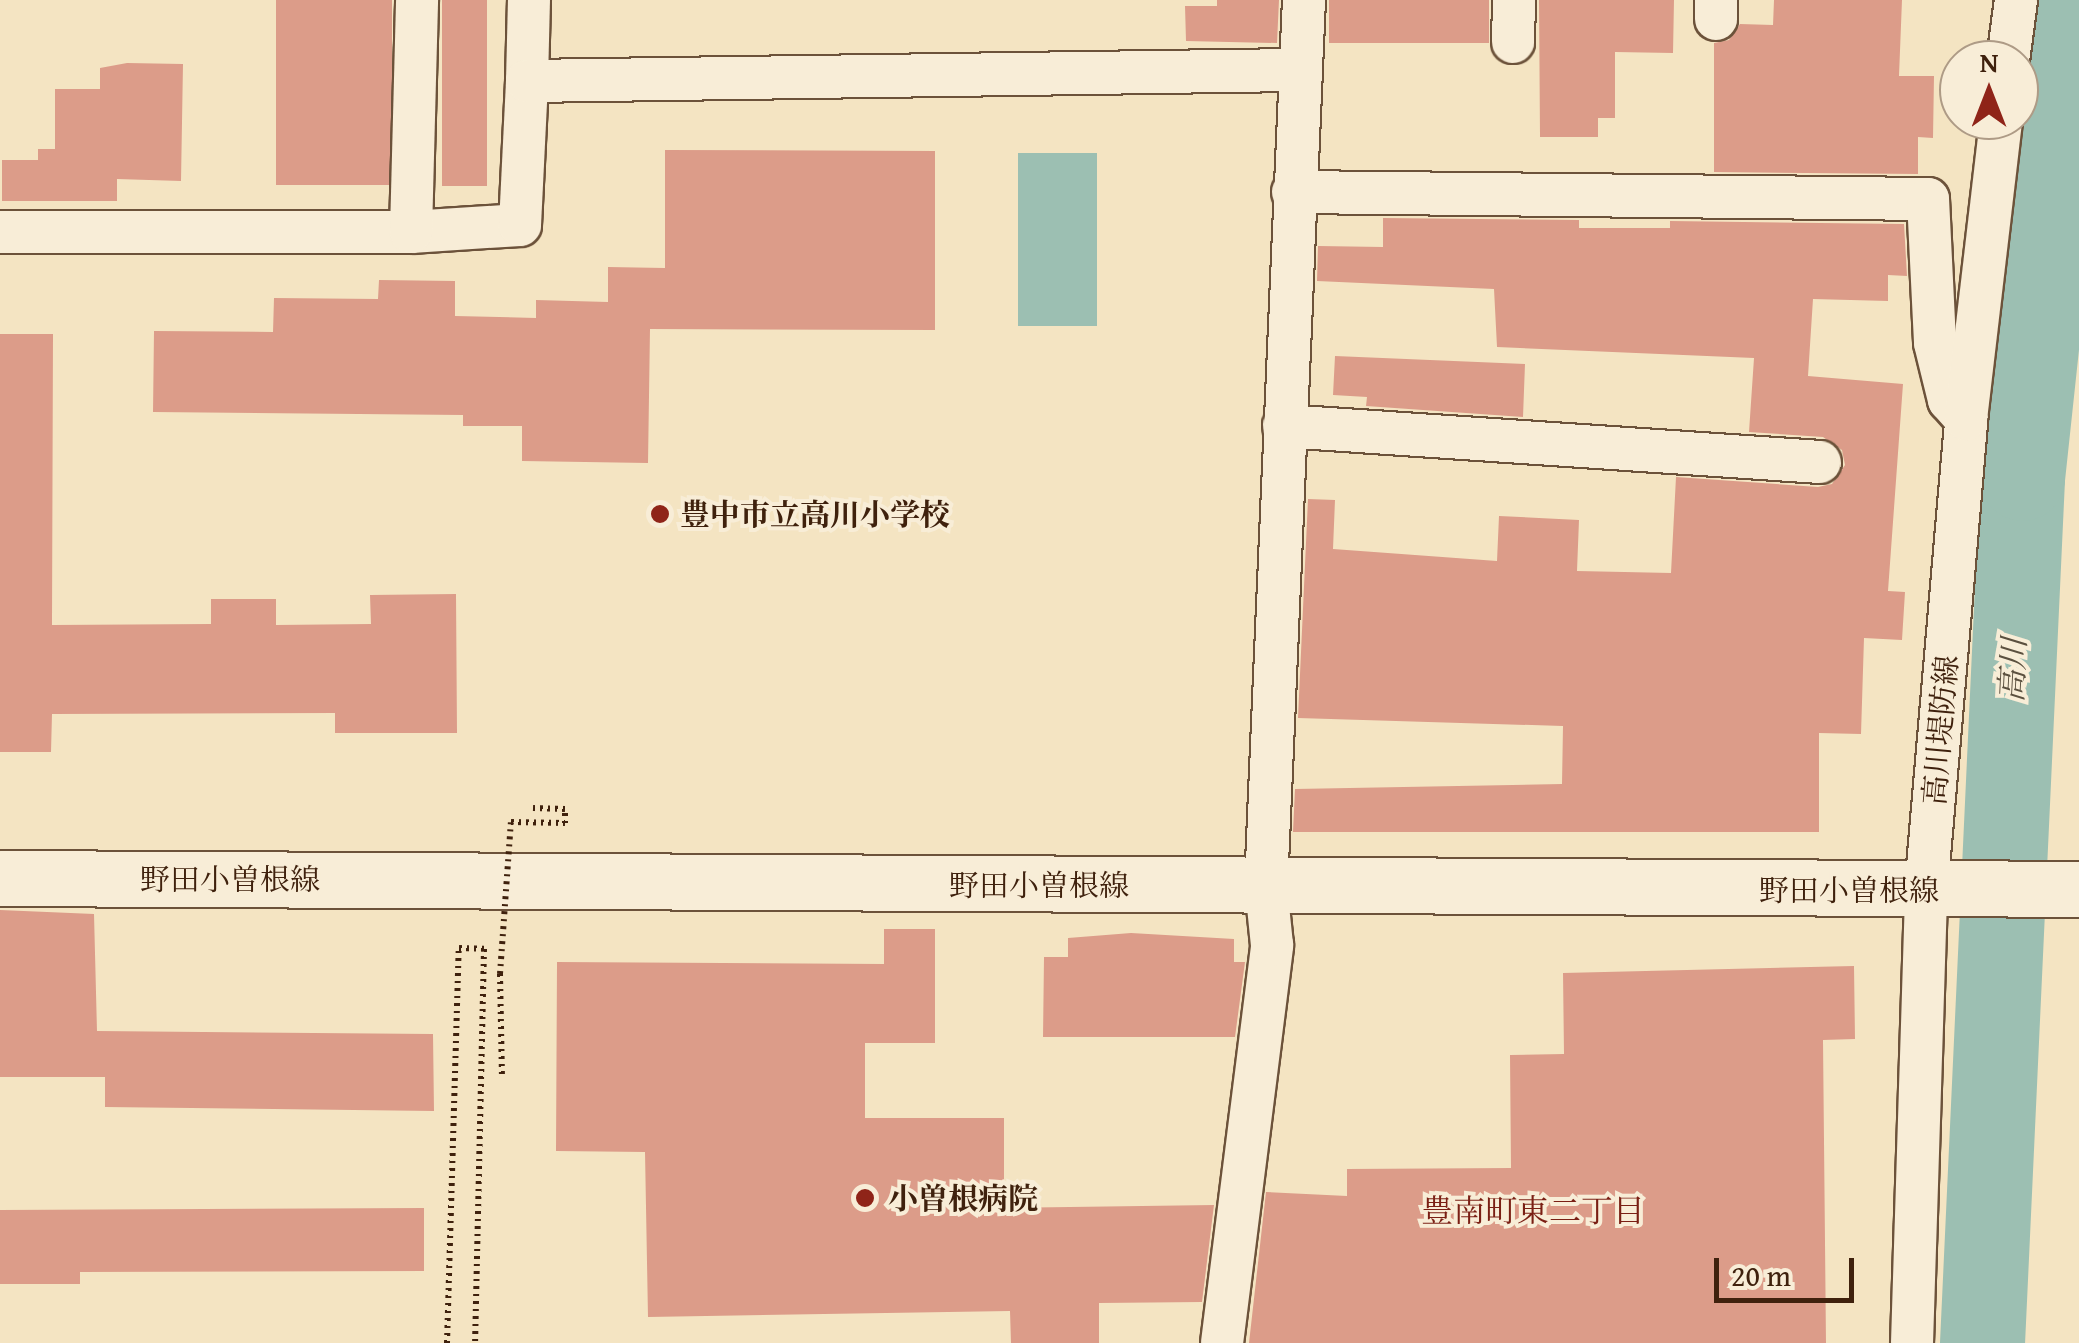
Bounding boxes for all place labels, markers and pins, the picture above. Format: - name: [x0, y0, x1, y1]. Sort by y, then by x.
- place label: 豊中市立高川小学校: [680, 496, 950, 532]
- marker: 豊中市立高川小学校: [649, 503, 671, 525]
- place label: 小曽根病院: [888, 1180, 1038, 1216]
- marker: 小曽根病院: [852, 1185, 878, 1211]

